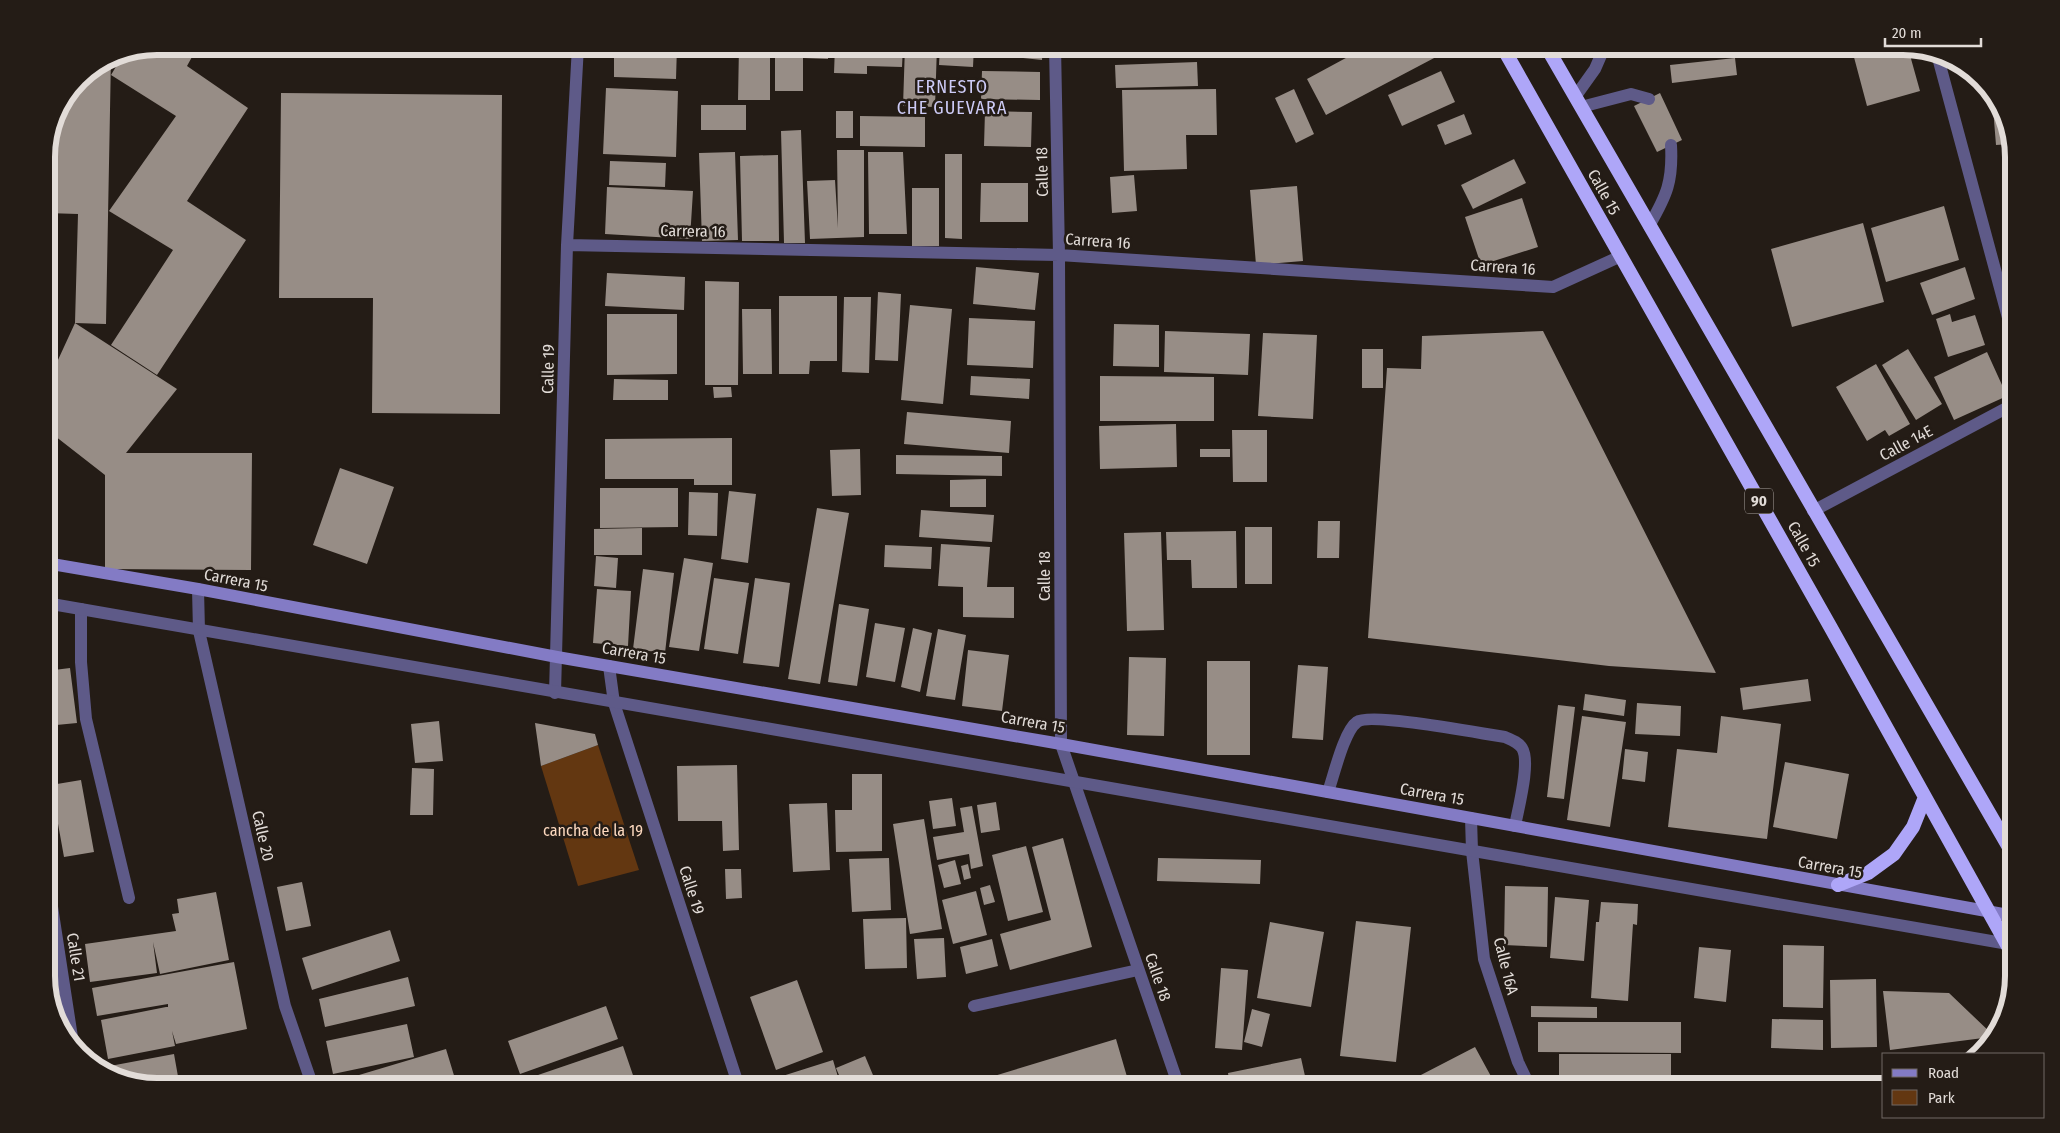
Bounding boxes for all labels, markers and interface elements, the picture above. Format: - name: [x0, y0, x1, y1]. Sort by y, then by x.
- scale bar: [1885, 15, 1981, 47]
- text: 20 m: [1892, 24, 1922, 42]
- district label: ERNESTO CHE GUEVARA: [897, 76, 1007, 119]
- street label: Calle 18: [1032, 147, 1052, 197]
- street label: Calle 15: [1584, 166, 1624, 218]
- street label: Carrera 16: [660, 221, 726, 241]
- street label: Carrera 16: [1065, 229, 1131, 253]
- street label: Carrera 16: [1470, 255, 1536, 279]
- street label: Calle 19: [538, 344, 558, 394]
- street label: Calle 14E: [1876, 421, 1936, 465]
- road number: 90: [1745, 488, 1773, 514]
- street label: Calle 15: [1784, 518, 1824, 570]
- street label: Calle 18: [1035, 551, 1054, 601]
- street label: Carrera 15: [202, 565, 270, 595]
- street label: Carrera 15: [600, 638, 668, 668]
- street label: Carrera 15: [999, 707, 1067, 737]
- street label: Carrera 15: [1398, 779, 1466, 809]
- street label: Calle 20: [248, 809, 278, 863]
- park label: cancha de la 19: [543, 821, 643, 840]
- street label: Carrera 15: [1796, 852, 1864, 882]
- street label: Calle 19: [675, 863, 709, 917]
- street label: Calle 21: [63, 932, 89, 982]
- street label: Calle 16A: [1490, 935, 1522, 997]
- street label: Calle 18: [1141, 950, 1175, 1004]
- legend: [1882, 1053, 2045, 1118]
- text: Road: [1928, 1064, 1959, 1082]
- text: Park: [1928, 1089, 1955, 1107]

